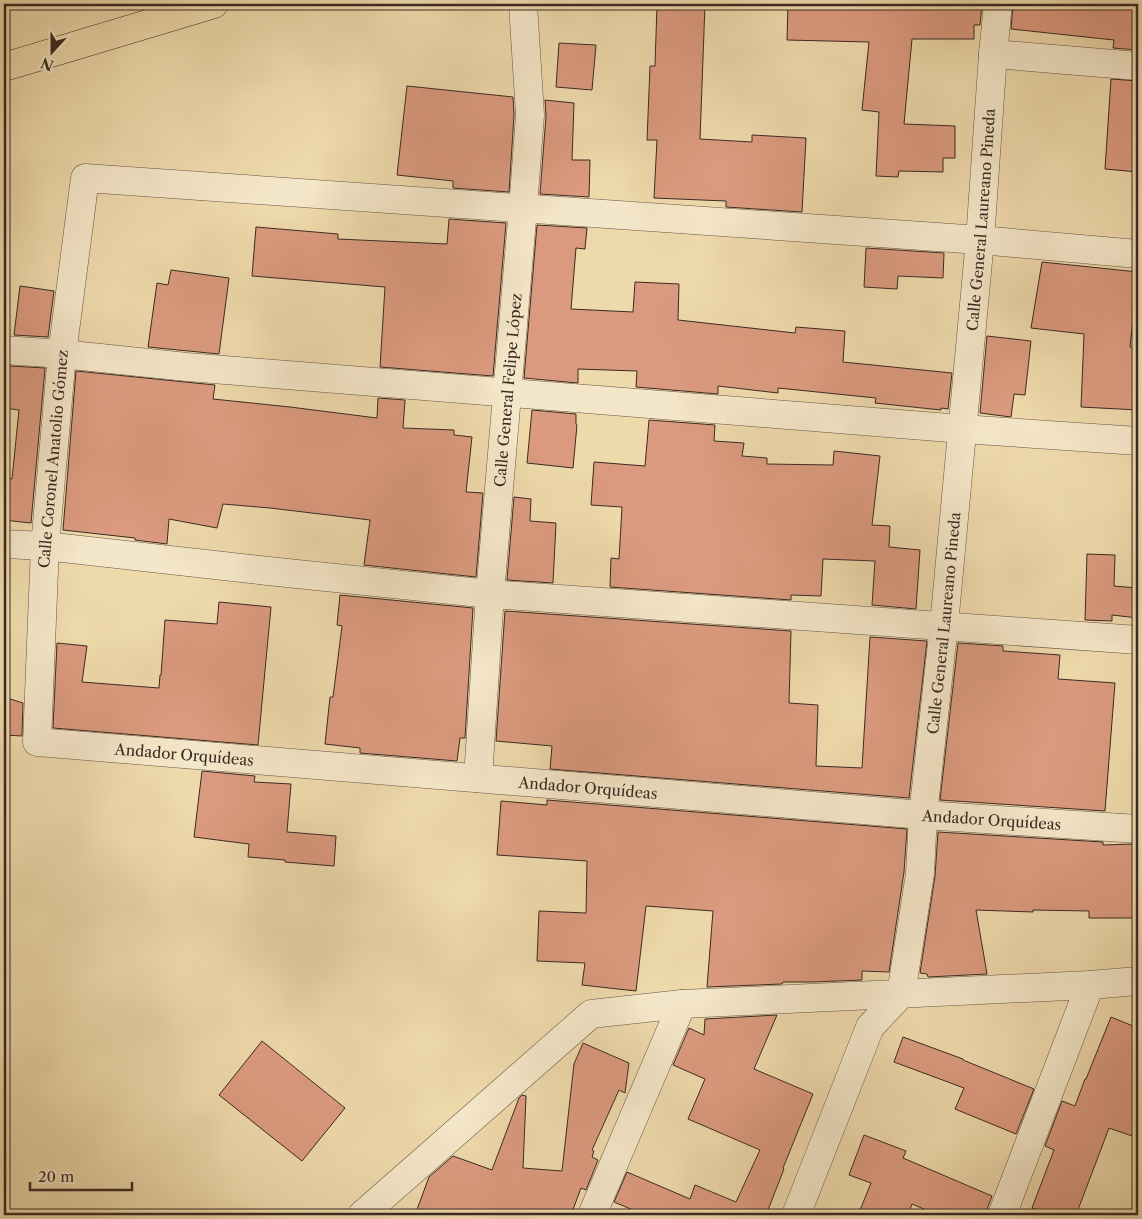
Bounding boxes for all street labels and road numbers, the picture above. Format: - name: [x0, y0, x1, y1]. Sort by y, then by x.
- street label: Calle General Laureano Pineda: [962, 108, 999, 332]
- street label: Calle General Felipe López: [490, 292, 525, 488]
- street label: Calle Coronel Anatolio Gómez: [34, 349, 72, 569]
- street label: Calle General Laureano Pineda: [923, 511, 964, 735]
- street label: Andador Orquídeas: [113, 739, 255, 769]
- street label: Andador Orquídeas: [517, 772, 658, 803]
- street label: Andador Orquídeas: [920, 805, 1062, 833]

